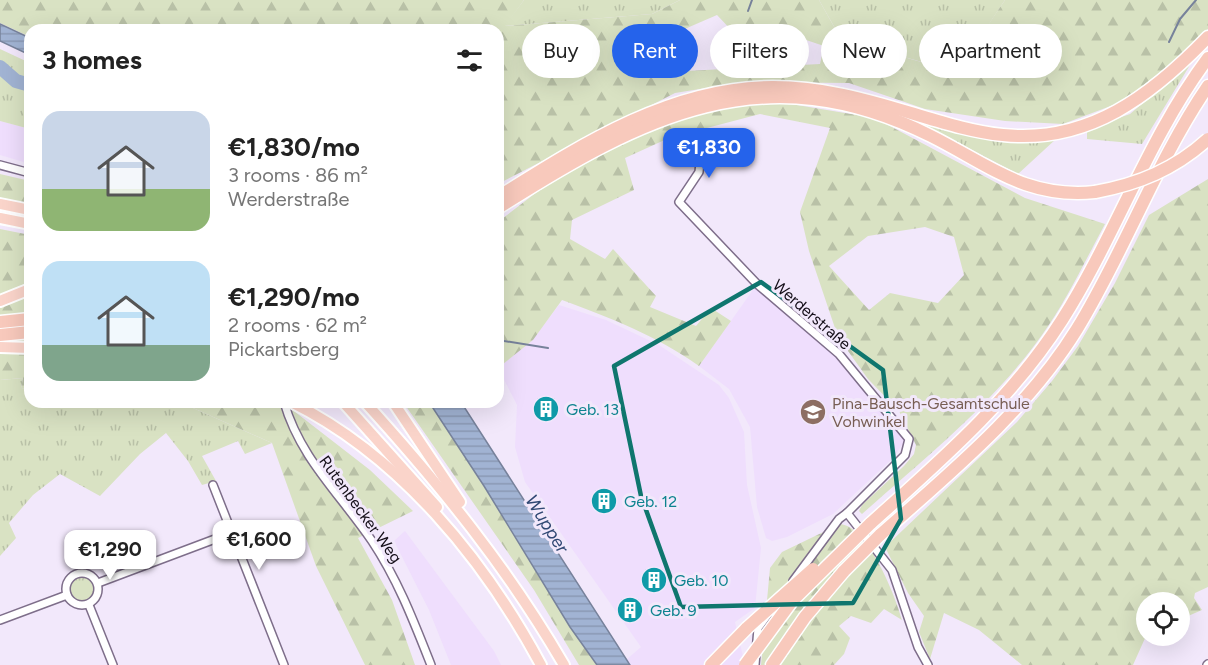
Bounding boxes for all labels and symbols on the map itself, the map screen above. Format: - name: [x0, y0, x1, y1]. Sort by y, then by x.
- pin: €1,830: [660, 128, 758, 179]
- street label: Werderstraße: [769, 275, 855, 354]
- building icon: Geb. 13: [531, 394, 561, 424]
- place label: Pina-Bausch-Gesamtschule Vohwinkel: [832, 394, 1030, 431]
- school or university icon: Pina-Bausch-Gesamtschule Vohwinkel: [798, 397, 828, 427]
- place label: Geb. 13: [566, 400, 619, 419]
- street label: Rutenbecker Weg: [315, 452, 406, 567]
- building icon: Geb. 12: [589, 486, 619, 516]
- water label: Wupper: [521, 491, 574, 558]
- place label: Geb. 12: [624, 492, 677, 511]
- pin: €1,600: [210, 520, 308, 571]
- pin: €1,290: [61, 530, 159, 581]
- building icon: Geb. 10: [639, 565, 669, 595]
- place label: Geb. 10: [674, 571, 728, 590]
- building icon: Geb. 9: [615, 595, 645, 625]
- place label: Geb. 9: [650, 601, 697, 620]

